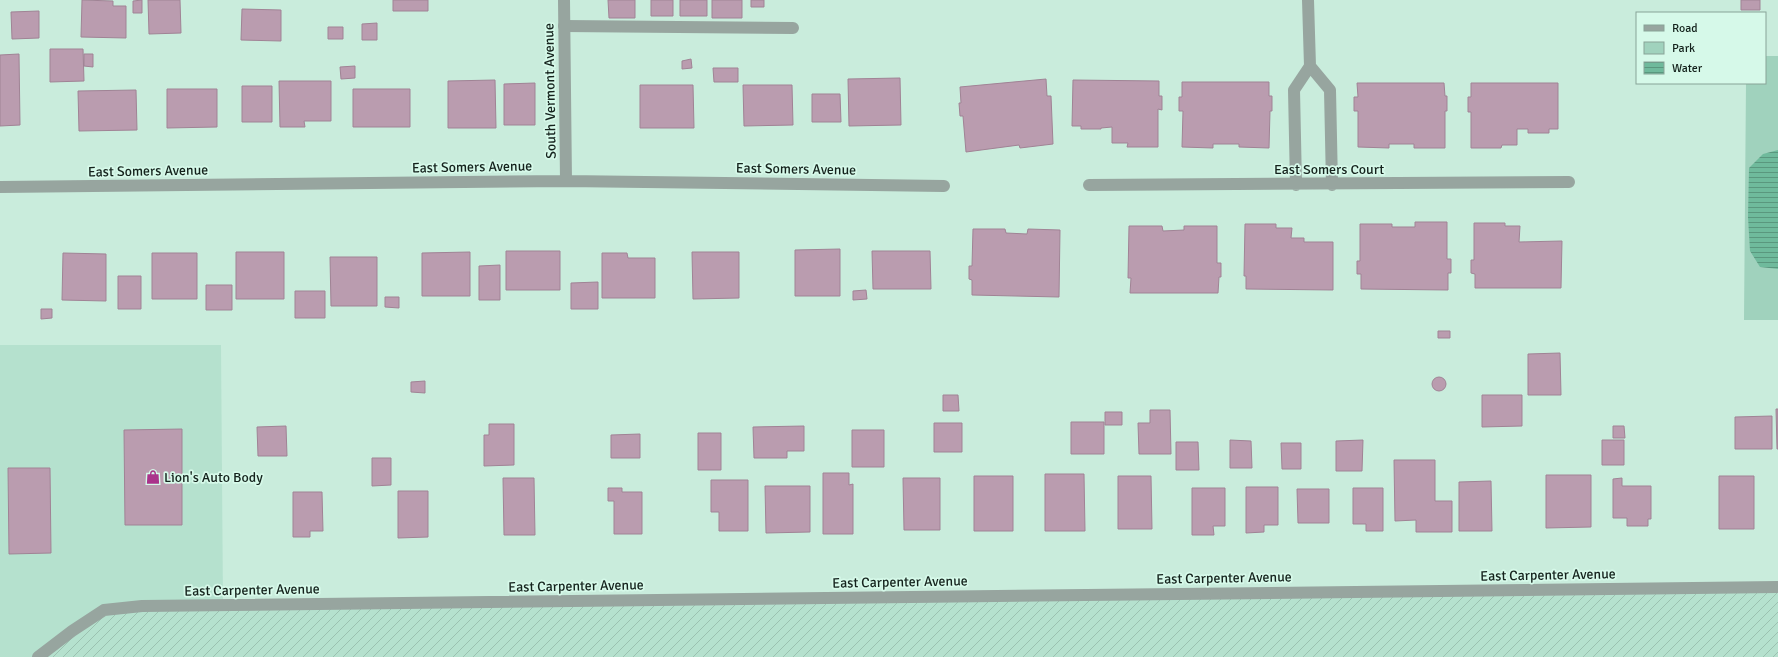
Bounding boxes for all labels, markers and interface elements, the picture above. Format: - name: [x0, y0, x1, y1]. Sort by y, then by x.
- legend: [1636, 12, 1766, 84]
- text: Road: [1672, 21, 1698, 36]
- street label: South Vermont Avenue: [540, 23, 560, 159]
- text: Park: [1672, 41, 1695, 56]
- text: Water: [1672, 61, 1703, 76]
- street label: East Somers Avenue: [412, 157, 532, 177]
- street label: East Somers Avenue: [736, 159, 856, 179]
- street label: East Somers Avenue: [88, 161, 208, 181]
- street label: East Somers Court: [1274, 161, 1384, 178]
- shop icon: Lion's Auto Body: [145, 469, 161, 485]
- place label: Lion's Auto Body: [164, 469, 263, 486]
- street label: East Carpenter Avenue: [1480, 565, 1616, 585]
- street label: East Carpenter Avenue: [1156, 568, 1292, 588]
- street label: East Carpenter Avenue: [832, 572, 968, 592]
- street label: East Carpenter Avenue: [508, 576, 644, 596]
- street label: East Carpenter Avenue: [184, 580, 320, 600]

